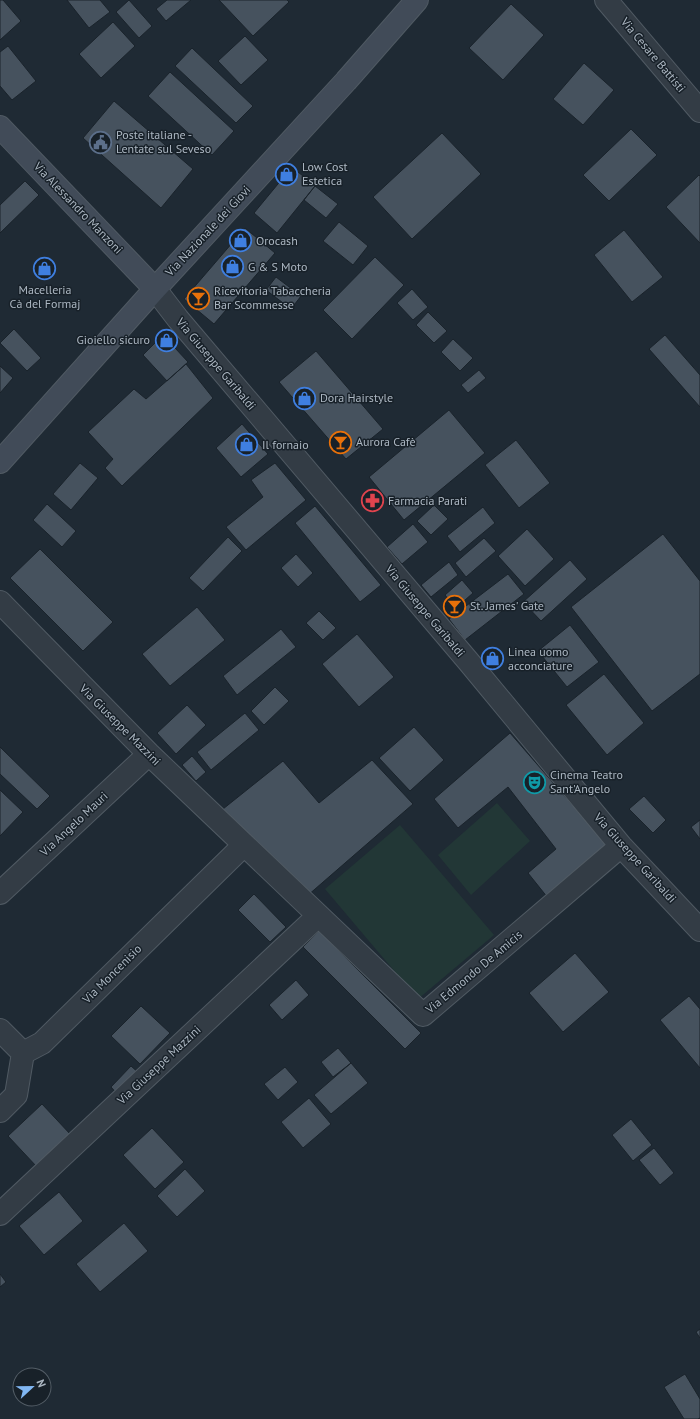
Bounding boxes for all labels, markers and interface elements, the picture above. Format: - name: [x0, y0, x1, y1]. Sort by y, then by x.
- street label: Via Cesare Battisti: [617, 14, 689, 95]
- place label: Poste italiane - Lentate sul Seveso: [116, 127, 211, 156]
- public building icon: Poste italiane - Lentate sul Seveso: [87, 129, 113, 155]
- street label: Via Alessandro Manzoni: [30, 158, 126, 257]
- place label: Low Cost Estetica: [302, 159, 348, 188]
- shop icon: Low Cost Estetica: [274, 161, 300, 187]
- street label: Via Nazionale dei Giovi: [161, 182, 253, 280]
- shop icon: Orocash: [227, 228, 253, 254]
- place label: Orocash: [256, 233, 298, 248]
- shop icon: G & S Moto: [220, 254, 246, 280]
- shop icon: Macelleria Cà del Formaj: [32, 256, 58, 282]
- place label: G & S Moto: [248, 259, 307, 274]
- place label: Macelleria Cà del Formaj: [10, 282, 80, 311]
- place label: Ricevitoria Tabaccheria Bar Scommesse: [214, 283, 331, 312]
- bar icon: Ricevitoria Tabaccheria Bar Scommesse: [185, 285, 211, 311]
- street label: Via Giuseppe Garibaldi: [173, 314, 259, 413]
- shop icon: Gioiello sicuro: [153, 327, 179, 353]
- place label: Gioiello sicuro: [76, 332, 150, 347]
- shop icon: Dora Hairstyle: [291, 385, 317, 411]
- place label: Dora Hairstyle: [320, 390, 393, 405]
- bar icon: Aurora Cafè: [328, 429, 354, 455]
- shop icon: Il fornaio: [234, 432, 260, 458]
- place label: Aurora Cafè: [356, 434, 416, 449]
- place label: Il fornaio: [262, 437, 309, 452]
- pharmacy icon: Farmacia Parati: [360, 488, 386, 514]
- place label: Farmacia Parati: [388, 493, 467, 508]
- street label: Via Giuseppe Garibaldi: [382, 561, 468, 660]
- bar icon: St. James' Gate: [441, 593, 467, 619]
- place label: St. James' Gate: [470, 598, 544, 613]
- place label: Linea uomo acconciature: [508, 644, 573, 673]
- shop icon: Linea uomo acconciature: [479, 646, 505, 672]
- street label: Via Giuseppe Mazzini: [76, 680, 164, 768]
- place label: Cinema Teatro Sant'Angelo: [550, 767, 623, 796]
- theatre icon: Cinema Teatro Sant'Angelo: [521, 769, 547, 795]
- street label: Via Angelo Mauri: [36, 788, 111, 860]
- street label: Via Giuseppe Garibaldi: [590, 809, 680, 906]
- street label: Via Edmondo De Amicis: [422, 927, 525, 1017]
- street label: Via Moncenisio: [78, 941, 144, 1007]
- street label: Via Giuseppe Mazzini: [113, 1022, 204, 1108]
- north arrow: [12, 1367, 52, 1407]
- text: N: [33, 1377, 49, 1389]

